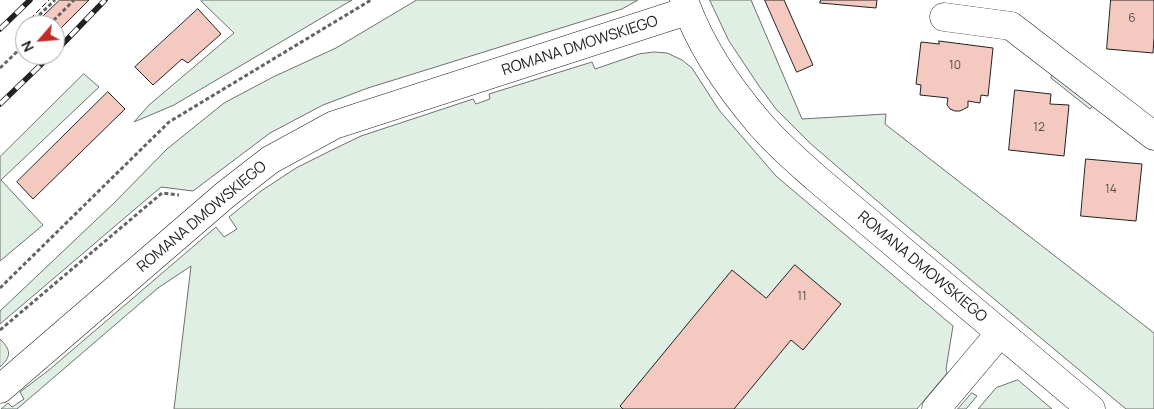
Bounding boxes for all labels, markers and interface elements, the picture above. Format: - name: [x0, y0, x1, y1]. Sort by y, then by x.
- street label: ROMANA DMOWSKIEGO: [500, 12, 660, 80]
- house number: 6: [1128, 12, 1136, 26]
- north arrow: [15, 15, 65, 65]
- text: N: [16, 38, 38, 55]
- house number: 10: [949, 59, 961, 73]
- house number: 12: [1033, 121, 1045, 135]
- street label: ROMANA DMOWSKIEGO: [134, 158, 270, 276]
- house number: 14: [1105, 183, 1117, 197]
- street label: ROMANA DMOWSKIEGO: [854, 208, 990, 326]
- house number: 11: [797, 290, 807, 304]

